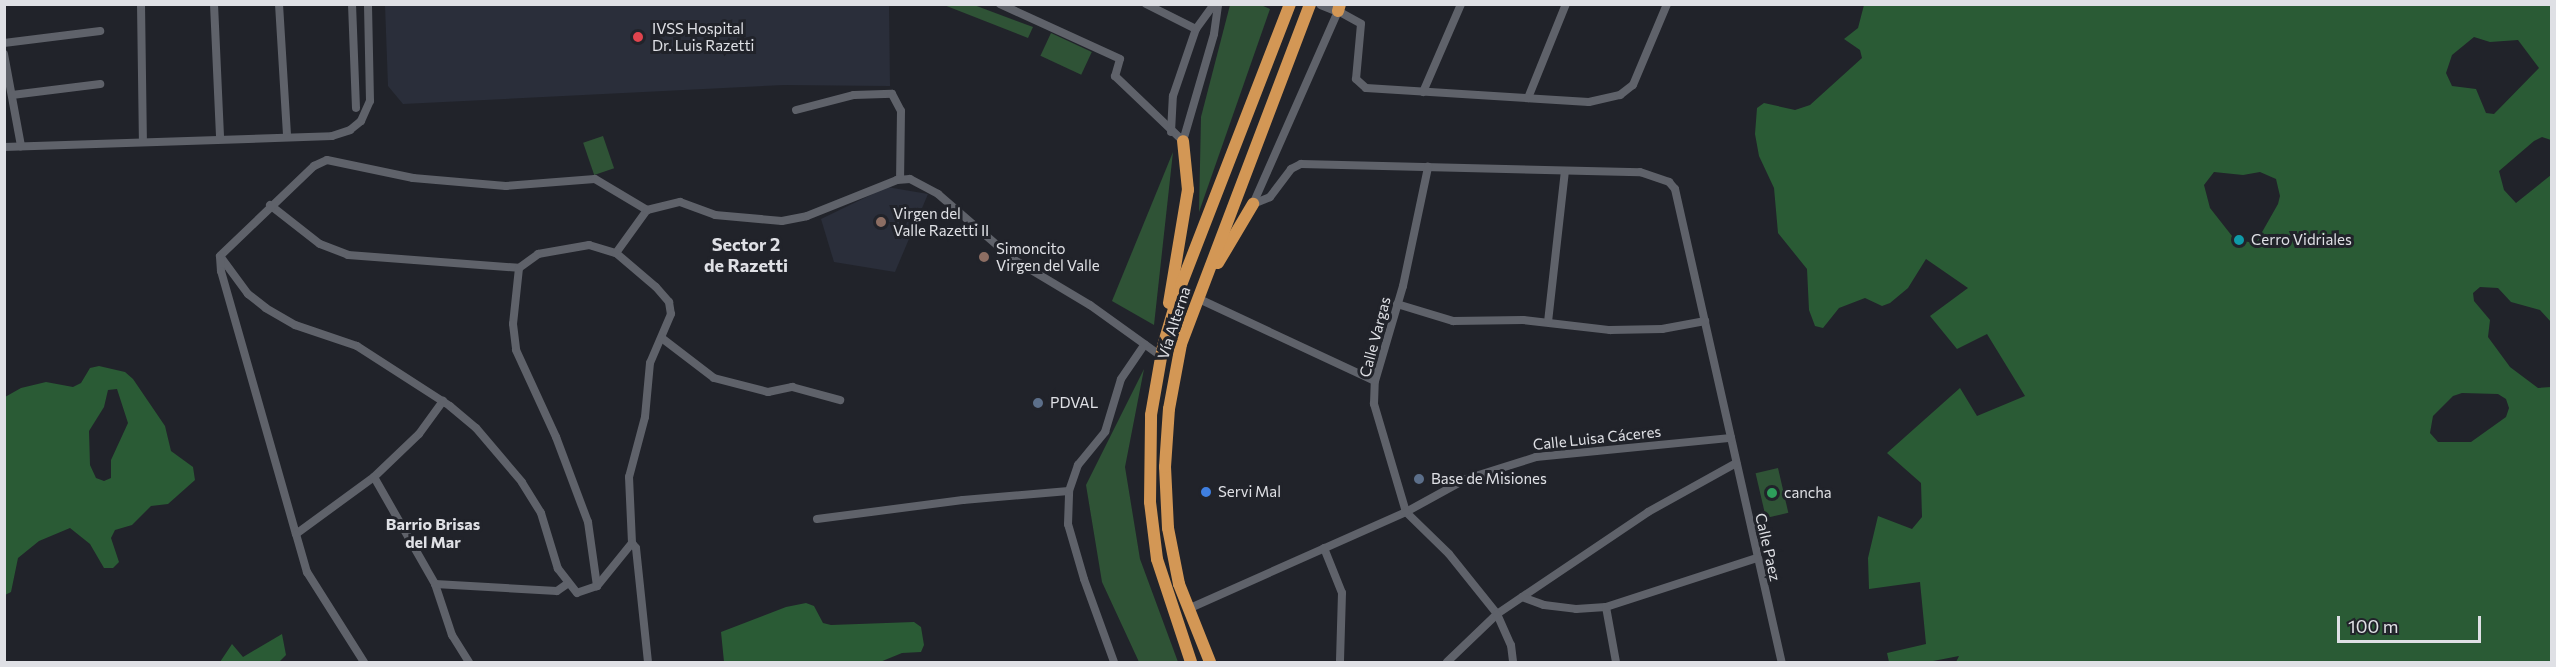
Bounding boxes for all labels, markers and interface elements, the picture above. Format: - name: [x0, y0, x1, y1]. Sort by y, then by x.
- place label: IVSS Hospital Dr. Luis Razetti: [652, 19, 754, 54]
- marker: IVSS Hospital Dr. Luis Razetti: [629, 28, 647, 46]
- place label: Virgen del Valle Razetti II: [893, 204, 989, 239]
- marker: Virgen del Valle Razetti II: [874, 215, 888, 229]
- place label: Cerro Vidriales: [2251, 231, 2352, 249]
- marker: Cerro Vidriales: [2232, 233, 2246, 247]
- district label: Sector 2 de Razetti: [704, 234, 788, 276]
- place label: Simoncito Virgen del Valle: [996, 239, 1100, 274]
- marker: Simoncito Virgen del Valle: [977, 250, 991, 264]
- street label: Vía Alterna: [1154, 284, 1194, 362]
- street label: Calle Vargas: [1356, 295, 1394, 379]
- place label: PDVAL: [1050, 394, 1098, 412]
- marker: PDVAL: [1031, 396, 1045, 410]
- street label: Calle Luisa Cáceres: [1532, 422, 1662, 454]
- place label: Base de Misiones: [1431, 470, 1547, 488]
- marker: Base de Misiones: [1412, 472, 1426, 486]
- place label: Servi Mal: [1218, 483, 1281, 501]
- place label: cancha: [1784, 484, 1832, 502]
- marker: Servi Mal: [1199, 485, 1213, 499]
- marker: cancha: [1765, 486, 1779, 500]
- street label: Calle Paez: [1751, 511, 1785, 583]
- district label: Barrio Brisas del Mar: [386, 514, 480, 552]
- scale bar: [2340, 604, 2484, 642]
- text: 100 m: [2348, 615, 2398, 637]

